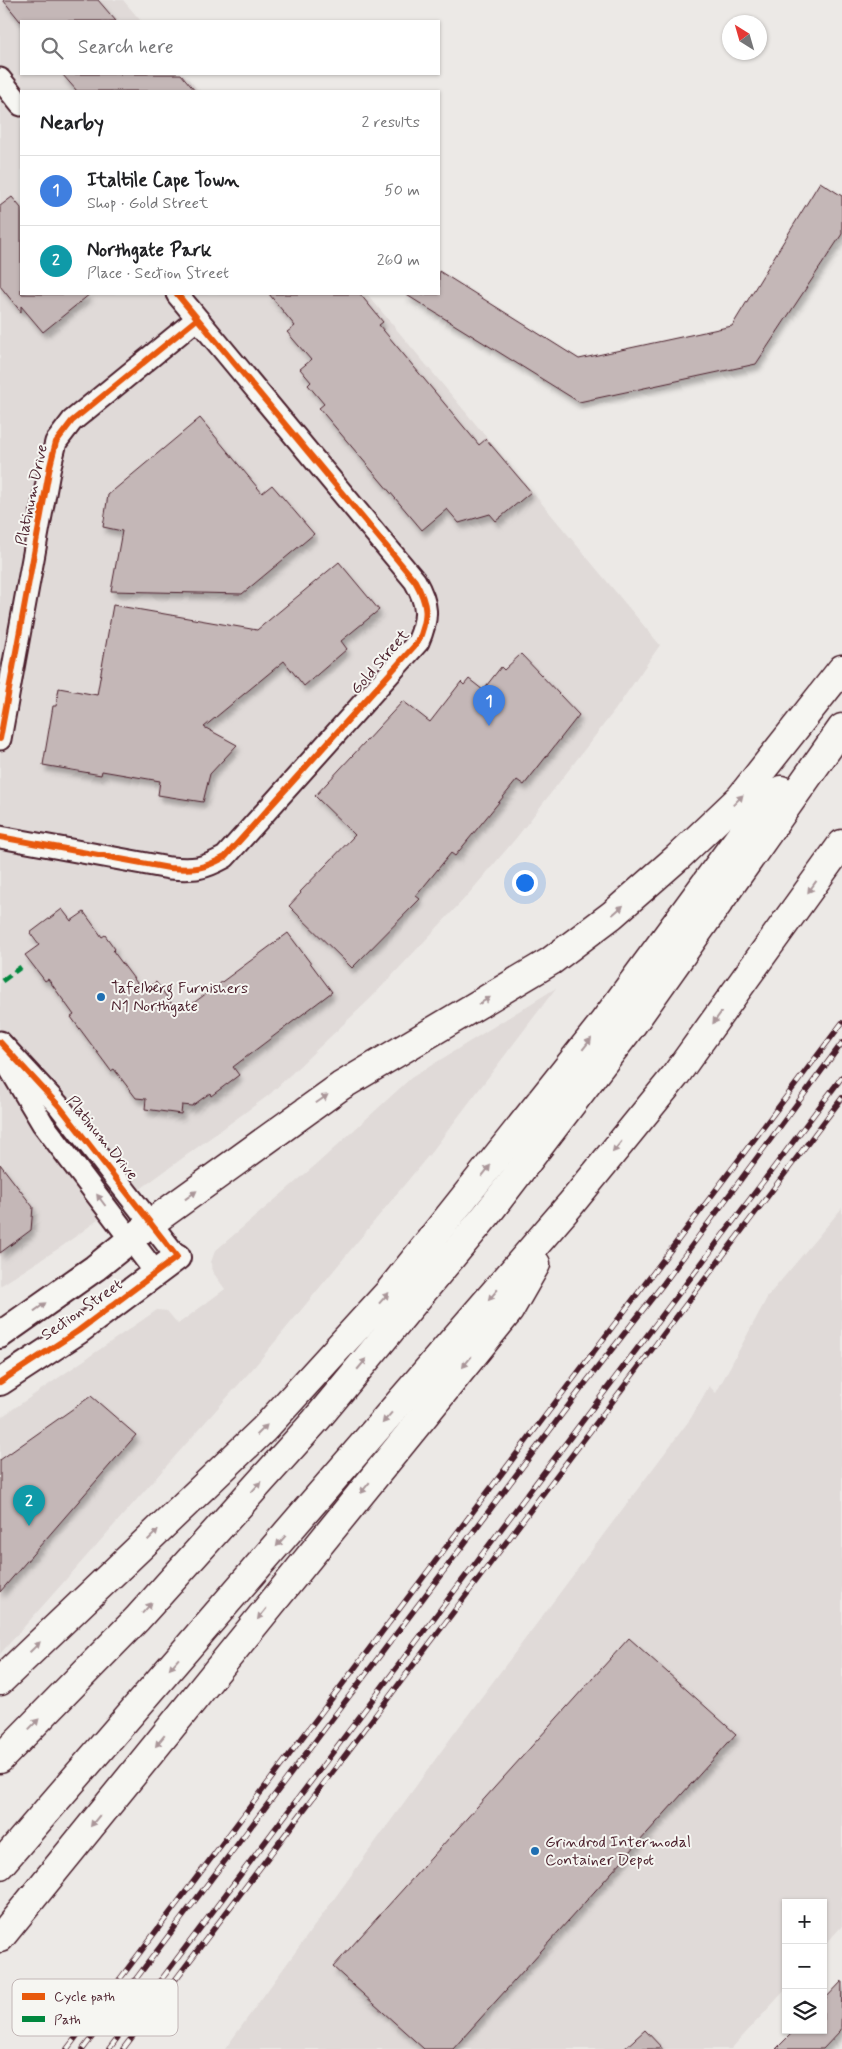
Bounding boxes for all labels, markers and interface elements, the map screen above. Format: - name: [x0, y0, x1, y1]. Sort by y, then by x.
- north arrow: [722, 15, 767, 60]
- search box: [20, 20, 440, 75]
- icon: search: [38, 34, 66, 62]
- text: Search here: [78, 35, 174, 60]
- text: Nearby: [40, 109, 104, 137]
- text: 2 results: [362, 112, 420, 133]
- text: Italtile Cape Town: [87, 168, 239, 193]
- text: 1: [52, 180, 60, 201]
- text: 50 m: [384, 180, 420, 201]
- text: Shop · Gold Street: [87, 193, 208, 214]
- text: Northgate Park: [87, 238, 212, 263]
- text: 2: [52, 250, 60, 271]
- text: 260 m: [377, 250, 420, 271]
- text: Place · Section Street: [87, 263, 229, 284]
- street label: Platinum Drive: [11, 442, 53, 548]
- street label: Gold Street: [346, 625, 414, 699]
- pin: 1: [473, 685, 505, 726]
- one-way arrow: [731, 794, 743, 806]
- your location: [512, 870, 538, 896]
- one-way arrow: [807, 880, 817, 894]
- one-way arrow: [612, 904, 625, 915]
- place label: Tafelberg Furnishers N1 Northgate: [111, 978, 248, 1017]
- marker: Tafelberg Furnishers N1 Northgate: [95, 991, 107, 1003]
- one-way arrow: [478, 997, 491, 1006]
- one-way arrow: [712, 1012, 722, 1025]
- one-way arrow: [581, 1037, 592, 1050]
- street label: Platinum Drive: [61, 1091, 143, 1185]
- one-way arrow: [316, 1095, 329, 1105]
- one-way arrow: [612, 1140, 623, 1153]
- one-way arrow: [480, 1165, 491, 1178]
- one-way arrow: [184, 1189, 197, 1200]
- one-way arrow: [96, 1193, 106, 1207]
- street label: Section Street: [37, 1274, 127, 1346]
- one-way arrow: [488, 1288, 499, 1301]
- one-way arrow: [378, 1292, 390, 1304]
- one-way arrow: [33, 1302, 47, 1312]
- one-way arrow: [462, 1355, 473, 1368]
- one-way arrow: [357, 1358, 368, 1371]
- one-way arrow: [382, 1412, 393, 1425]
- one-way arrow: [256, 1424, 268, 1436]
- one-way arrow: [250, 1480, 261, 1493]
- one-way arrow: [359, 1482, 370, 1495]
- pin: 2: [13, 1485, 45, 1526]
- one-way arrow: [146, 1529, 158, 1541]
- one-way arrow: [276, 1535, 287, 1547]
- one-way arrow: [141, 1602, 153, 1614]
- one-way arrow: [257, 1608, 268, 1621]
- one-way arrow: [29, 1641, 41, 1653]
- one-way arrow: [169, 1657, 180, 1670]
- one-way arrow: [28, 1719, 40, 1731]
- one-way arrow: [154, 1734, 166, 1746]
- one-way arrow: [89, 1814, 100, 1827]
- place label: Grindrod Intermodal Container Depot: [545, 1832, 691, 1871]
- marker: Grindrod Intermodal Container Depot: [529, 1845, 541, 1857]
- map controls: [782, 1899, 827, 2034]
- button: +: [782, 1899, 827, 1944]
- button: −: [782, 1944, 827, 1989]
- legend: [12, 1979, 178, 2036]
- text: Cycle path: [54, 1988, 115, 2006]
- button: layers: [782, 1989, 827, 2034]
- text: Path: [54, 2011, 81, 2029]

